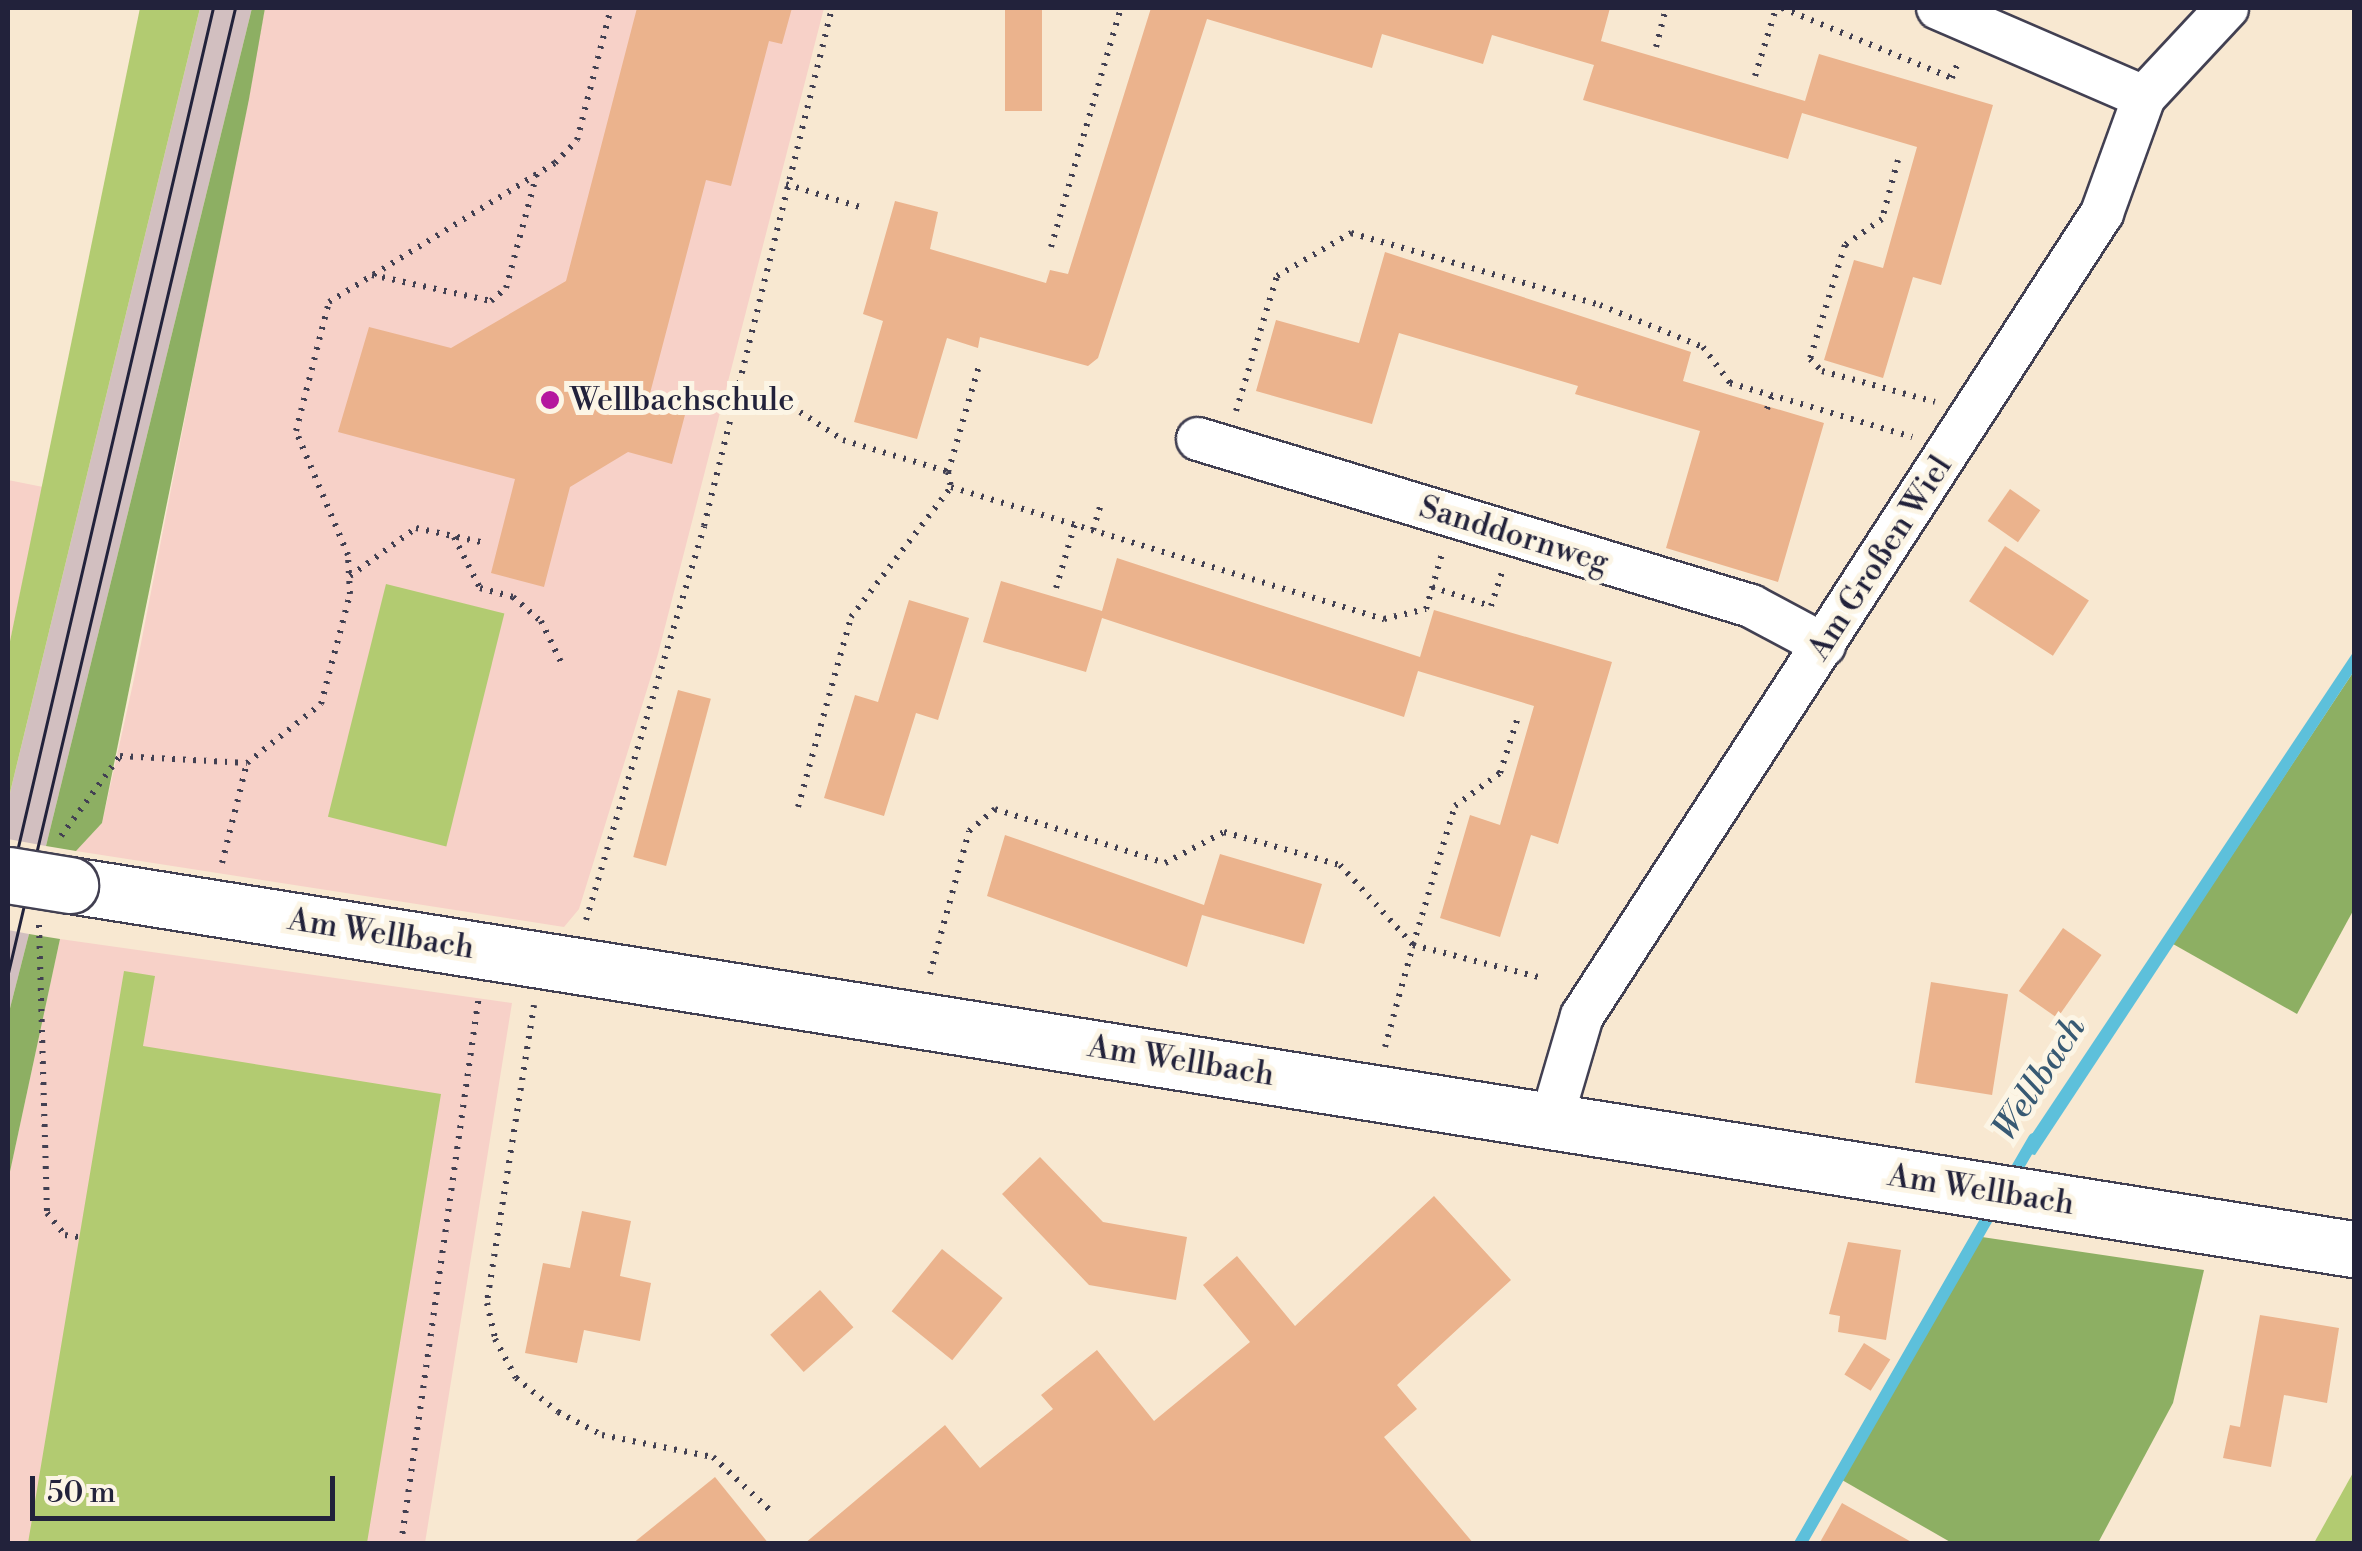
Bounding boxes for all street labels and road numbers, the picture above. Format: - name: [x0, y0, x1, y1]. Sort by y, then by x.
- street label: Am Großen Wiel: [1800, 449, 1960, 667]
- street label: Sanddornweg: [1415, 488, 1613, 582]
- street label: Am Wellbach: [285, 900, 477, 968]
- street label: Am Wellbach: [1085, 1027, 1277, 1095]
- street label: Am Wellbach: [1885, 1156, 2077, 1224]

